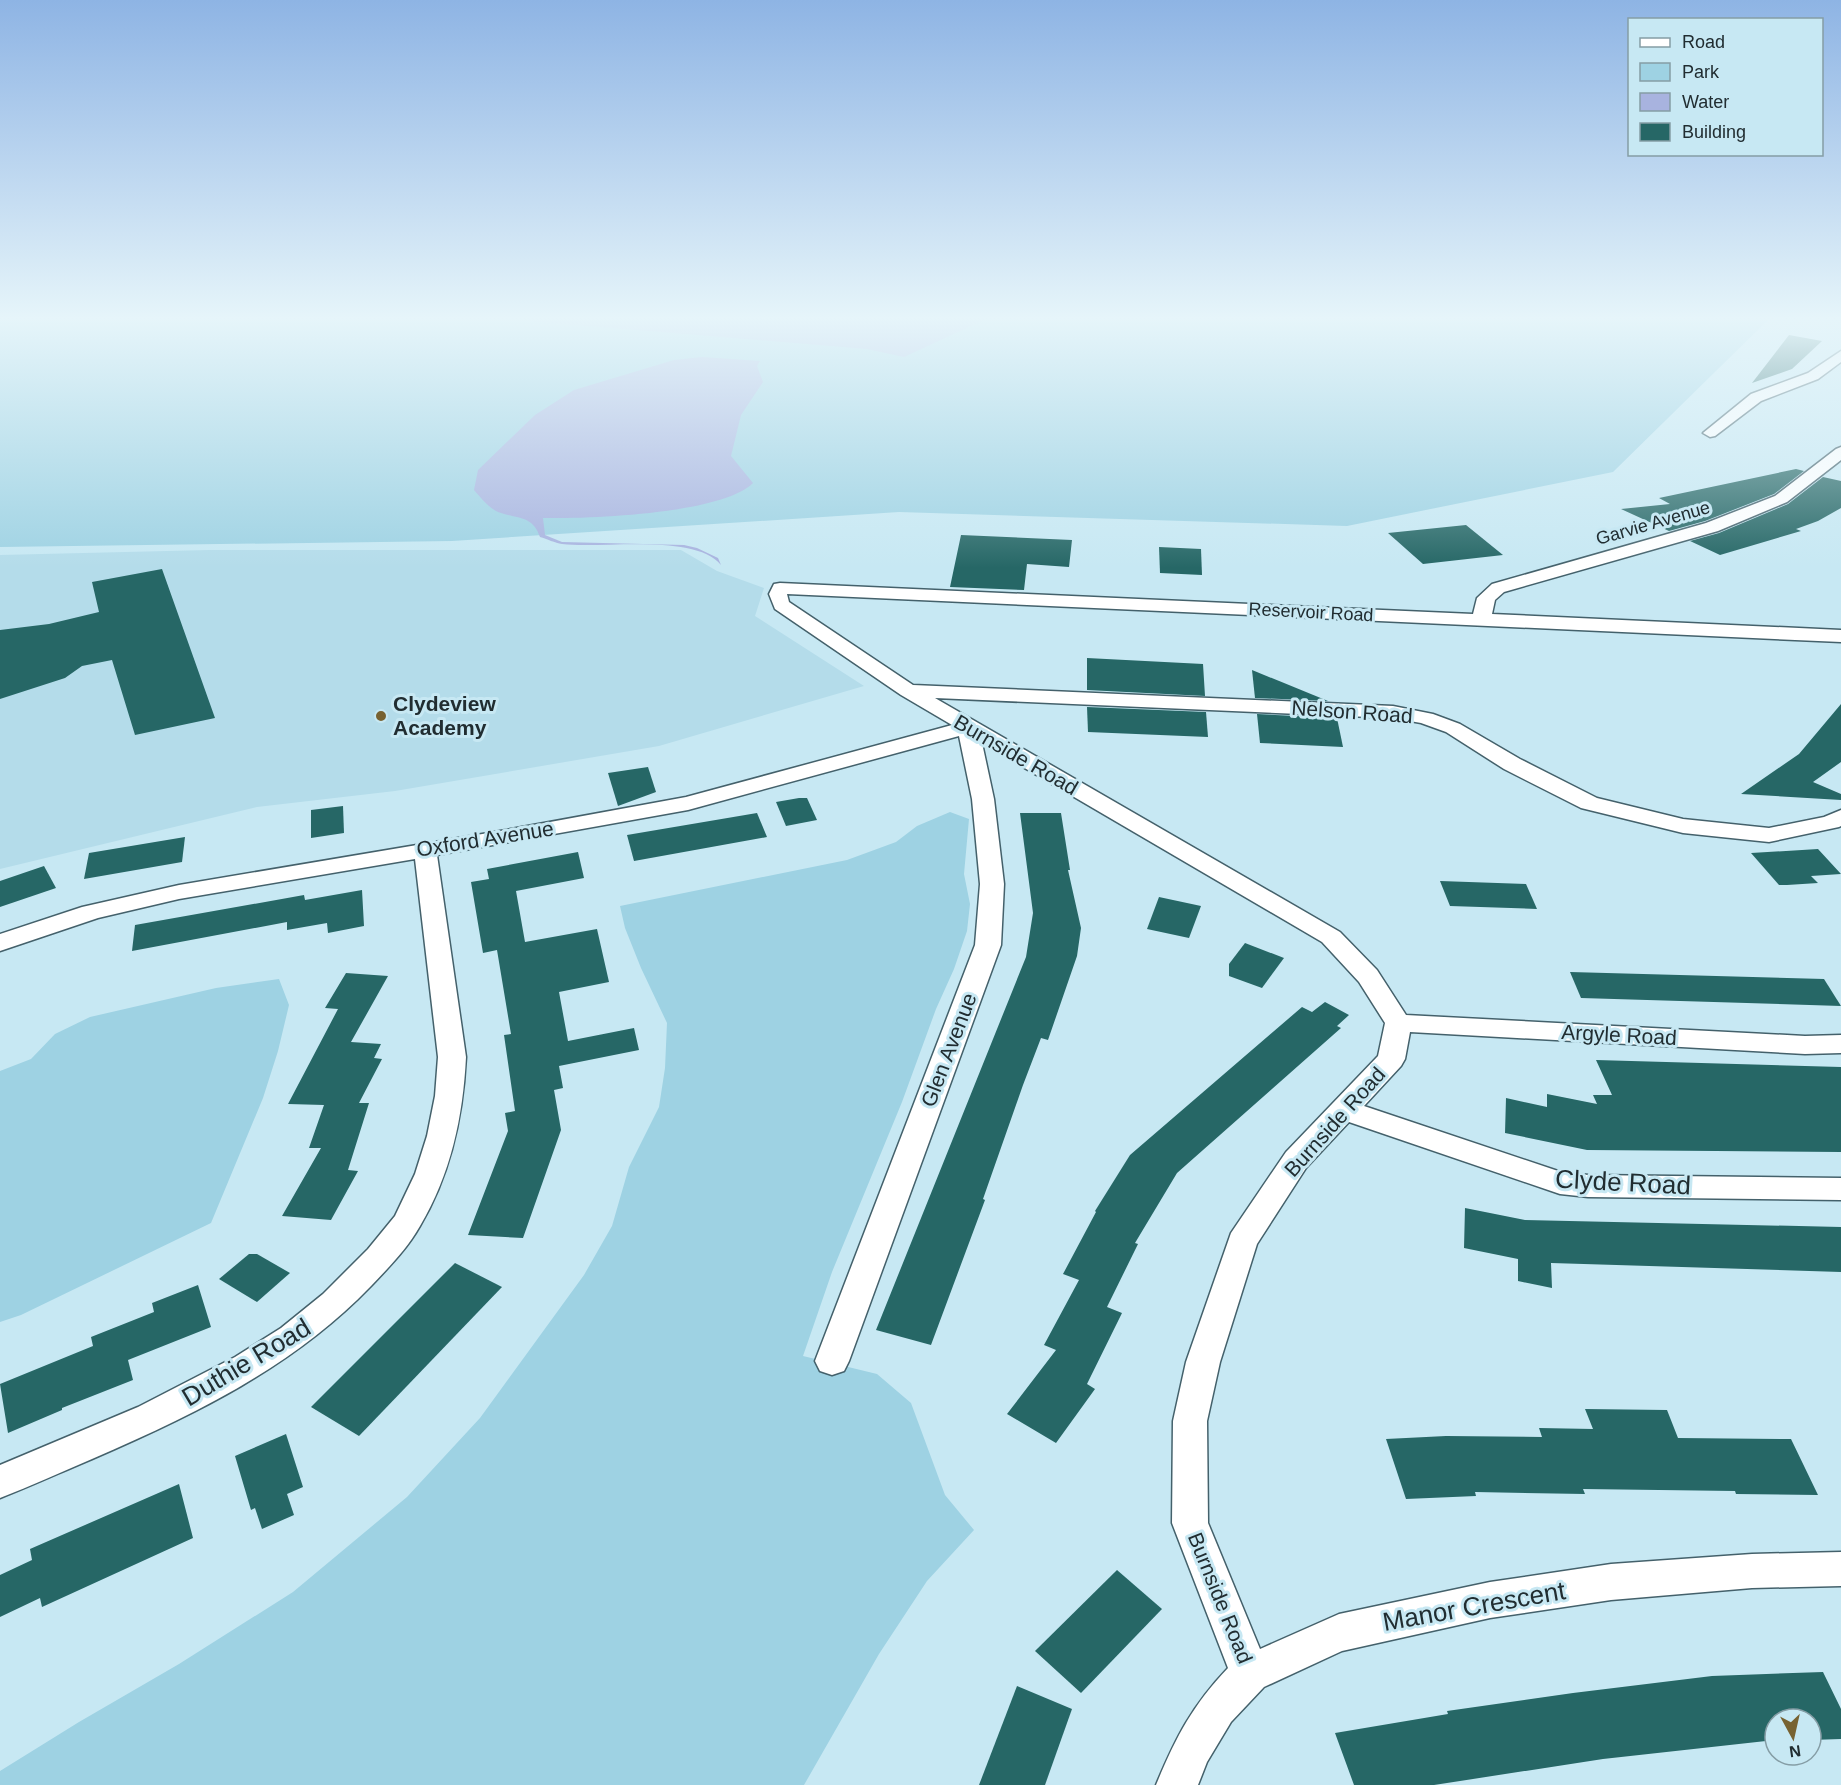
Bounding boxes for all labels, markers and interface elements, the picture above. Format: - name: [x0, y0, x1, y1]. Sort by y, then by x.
- legend: [1628, 18, 1823, 156]
- text: Road: [1682, 32, 1725, 52]
- text: Park: [1682, 62, 1720, 82]
- text: Water: [1682, 92, 1729, 112]
- text: Building: [1682, 122, 1746, 142]
- street label: Garvie Avenue: [1594, 497, 1712, 549]
- street label: Reservoir Road: [1248, 599, 1374, 625]
- place label: Clydeview Academy: [393, 692, 496, 739]
- street label: Nelson Road: [1291, 696, 1413, 727]
- marker: Clydeview Academy: [374, 709, 388, 723]
- street label: Burnside Road: [950, 710, 1082, 799]
- street label: Oxford Avenue: [415, 816, 555, 861]
- street label: Glen Avenue: [916, 990, 981, 1110]
- street label: Argyle Road: [1561, 1020, 1677, 1049]
- street label: Burnside Road: [1280, 1062, 1390, 1181]
- street label: Clyde Road: [1554, 1163, 1692, 1201]
- street label: Duthie Road: [176, 1312, 316, 1412]
- street label: Burnside Road: [1184, 1529, 1257, 1667]
- street label: Manor Crescent: [1380, 1575, 1568, 1637]
- north arrow: [1763, 1707, 1823, 1767]
- text: N: [1788, 1742, 1802, 1761]

